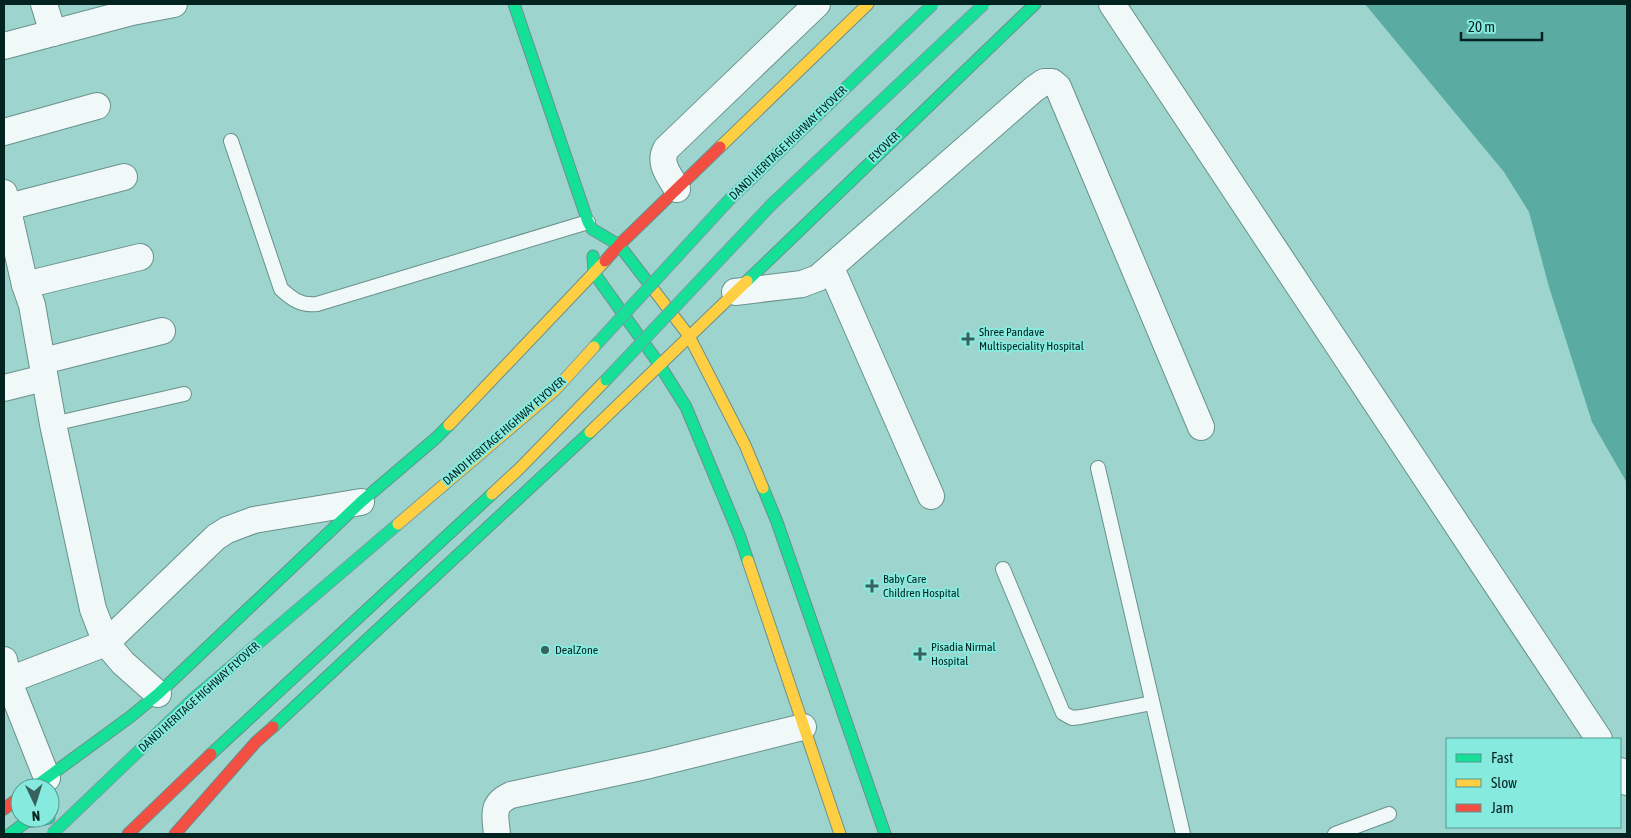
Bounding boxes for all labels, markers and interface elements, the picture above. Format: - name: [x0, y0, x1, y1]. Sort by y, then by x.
- scale bar: [1461, 10, 1542, 42]
- text: 20 m: [1468, 18, 1495, 35]
- street label: DANDI HERITAGE HIGHWAY FLYOVER: [726, 83, 850, 203]
- street label: FLYOVER: [866, 129, 902, 165]
- place label: Shree Pandave Multispeciality Hospital: [979, 325, 1085, 353]
- marker: Shree Pandave Multispeciality Hospital: [961, 332, 975, 346]
- street label: DANDI HERITAGE HIGHWAY FLYOVER: [440, 374, 568, 488]
- place label: Baby Care Children Hospital: [883, 572, 961, 600]
- marker: Baby Care Children Hospital: [865, 579, 879, 593]
- street label: DANDI HERITAGE HIGHWAY FLYOVER: [136, 639, 262, 755]
- place label: Pisadia Nirmal Hospital: [931, 640, 996, 668]
- place label: DealZone: [555, 643, 598, 657]
- marker: DealZone: [539, 644, 551, 656]
- marker: Pisadia Nirmal Hospital: [913, 647, 927, 661]
- legend: [1446, 738, 1621, 828]
- text: Fast: [1491, 749, 1513, 766]
- text: Slow: [1491, 774, 1517, 791]
- north arrow: [10, 778, 60, 828]
- text: Jam: [1491, 799, 1514, 816]
- text: N: [31, 808, 41, 824]

